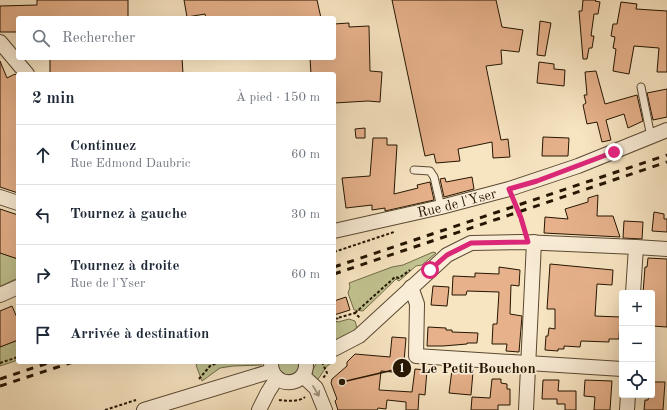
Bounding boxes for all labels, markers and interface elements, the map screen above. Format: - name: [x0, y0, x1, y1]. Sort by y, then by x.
- search box: [16, 16, 336, 60]
- icon: search: [30, 27, 52, 49]
- text: Rechercher: [62, 31, 135, 46]
- text: 2 min: [32, 90, 75, 107]
- text: À pied · 150 m: [236, 91, 320, 104]
- text: Continuez: [70, 139, 136, 154]
- route end: [605, 143, 623, 161]
- icon: ahead: [32, 144, 54, 166]
- text: 60 m: [291, 148, 320, 161]
- text: Rue Edmond Daubric: [70, 157, 191, 170]
- street label: Rue de l'Yser: [416, 187, 498, 220]
- icon: left: [32, 204, 54, 226]
- text: Tournez à gauche: [70, 207, 187, 222]
- text: 30 m: [291, 208, 320, 221]
- text: Tournez à droite: [70, 259, 180, 274]
- route start: [421, 261, 439, 279]
- icon: right: [32, 264, 54, 286]
- text: 60 m: [291, 268, 320, 281]
- text: Rue de l'Yser: [70, 277, 145, 290]
- map controls: [619, 290, 655, 398]
- button: +: [619, 290, 655, 326]
- icon: arrive: [32, 324, 54, 346]
- button: −: [619, 326, 655, 362]
- text: Arrivée à destination: [70, 327, 209, 342]
- callout: Le Petit Bouchon: [392, 354, 543, 381]
- text: Le Petit Bouchon: [420, 362, 536, 377]
- button: locate: [619, 362, 655, 398]
- text: 1: [399, 363, 405, 375]
- one-way arrow: [313, 385, 321, 397]

